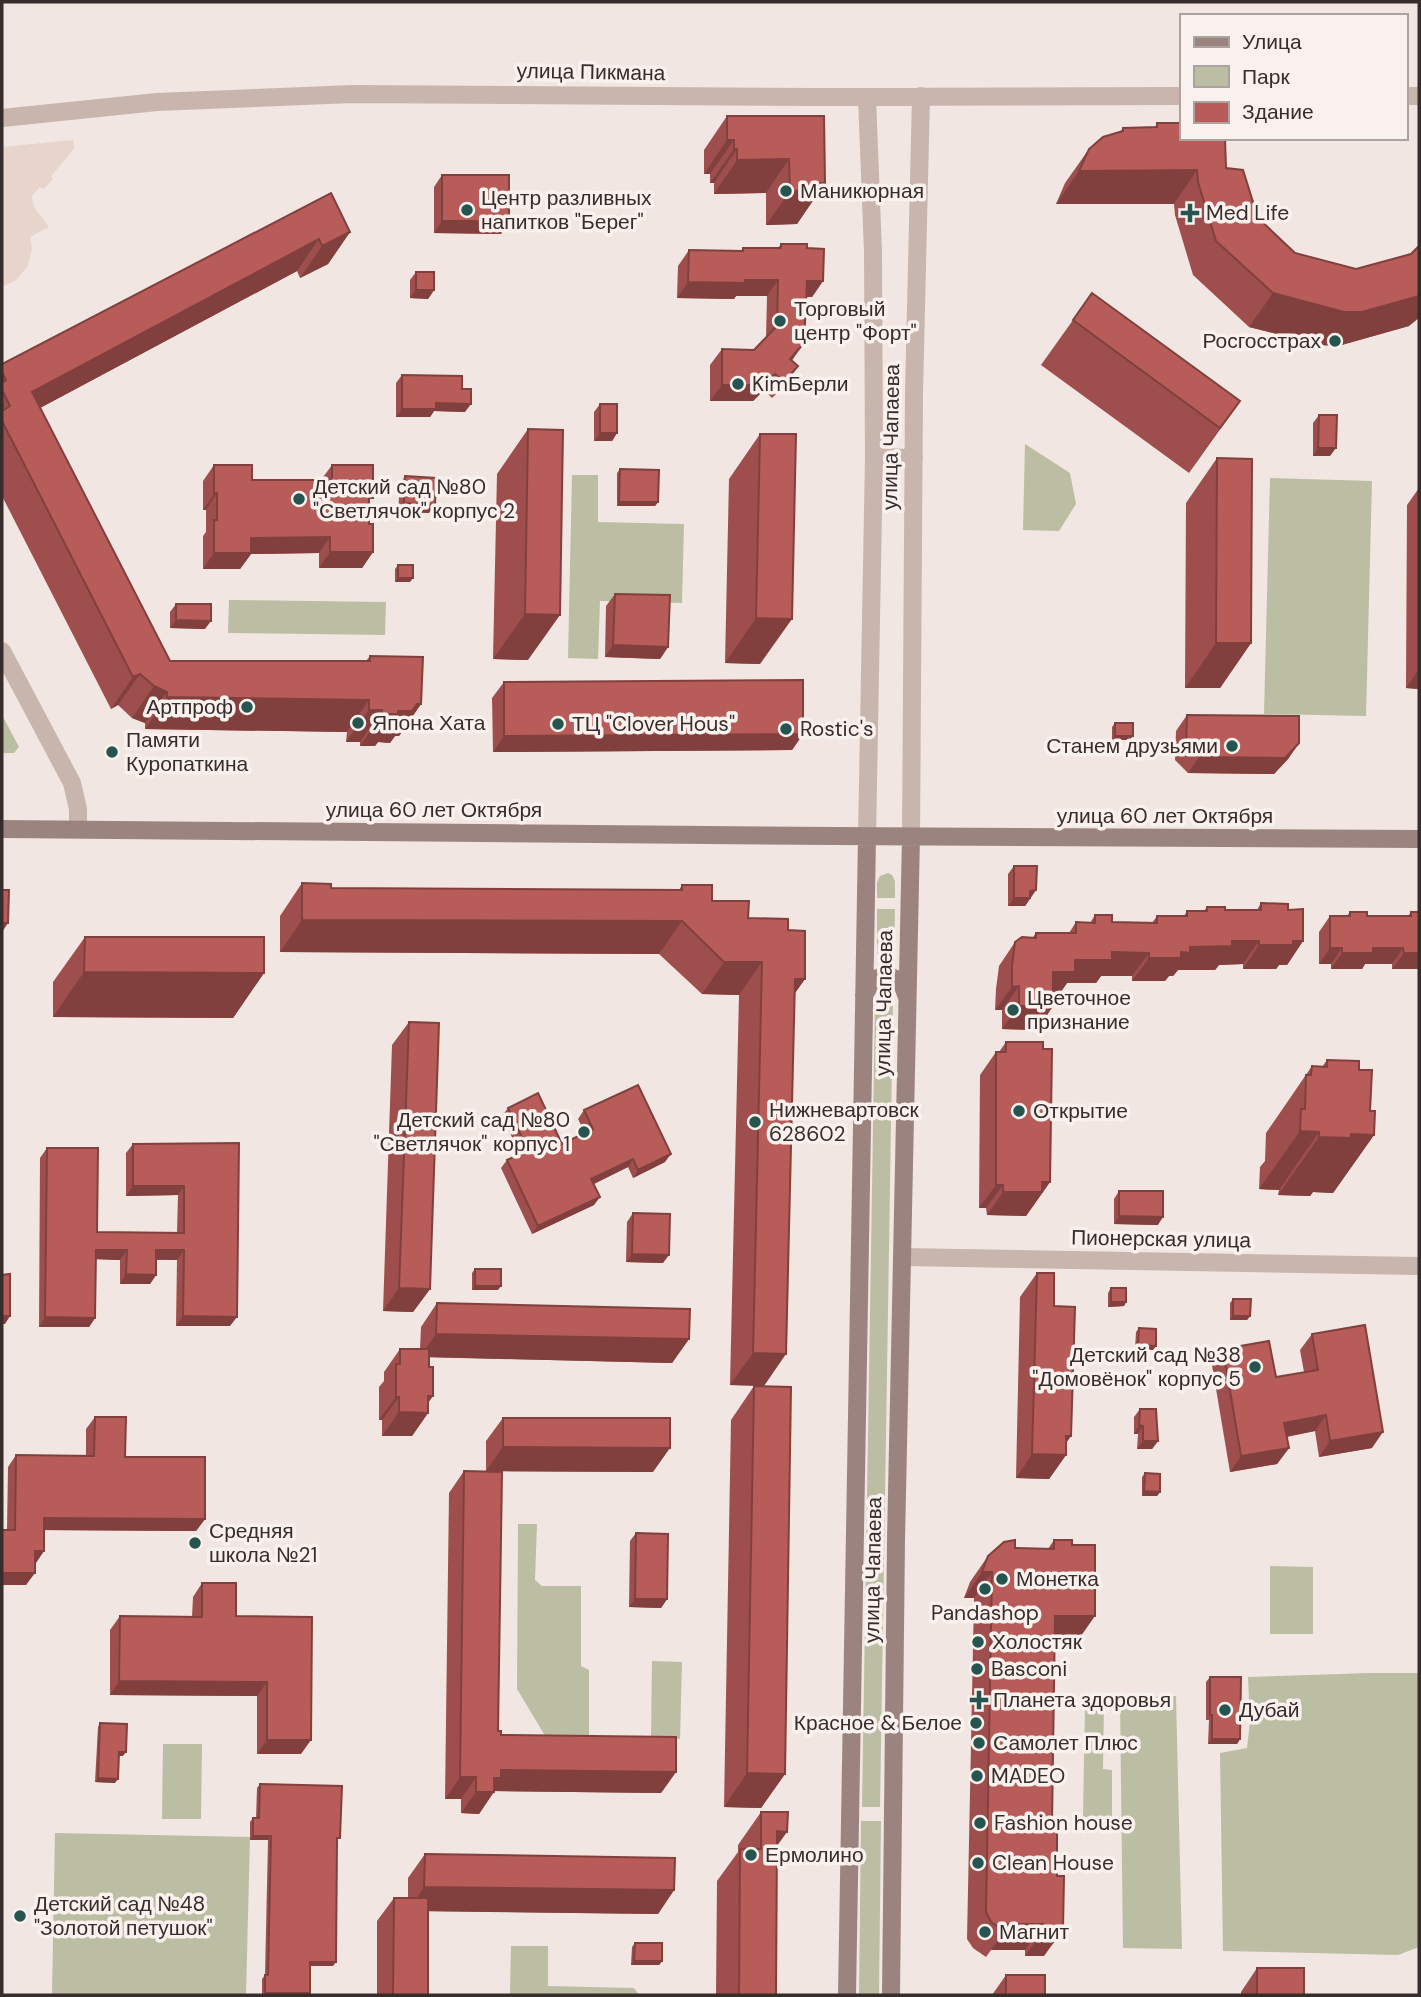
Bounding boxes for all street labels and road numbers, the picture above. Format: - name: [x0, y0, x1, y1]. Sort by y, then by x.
- street label: улица Пикмана: [516, 57, 666, 87]
- street label: улица Чапаева: [876, 363, 906, 510]
- street label: улица 60 лет Октября: [326, 796, 542, 824]
- street label: улица 60 лет Октября: [1057, 802, 1273, 830]
- street label: улица Чапаева: [869, 929, 899, 1076]
- street label: Пионерская улица: [1071, 1223, 1252, 1255]
- street label: улица Чапаева: [858, 1496, 888, 1643]

